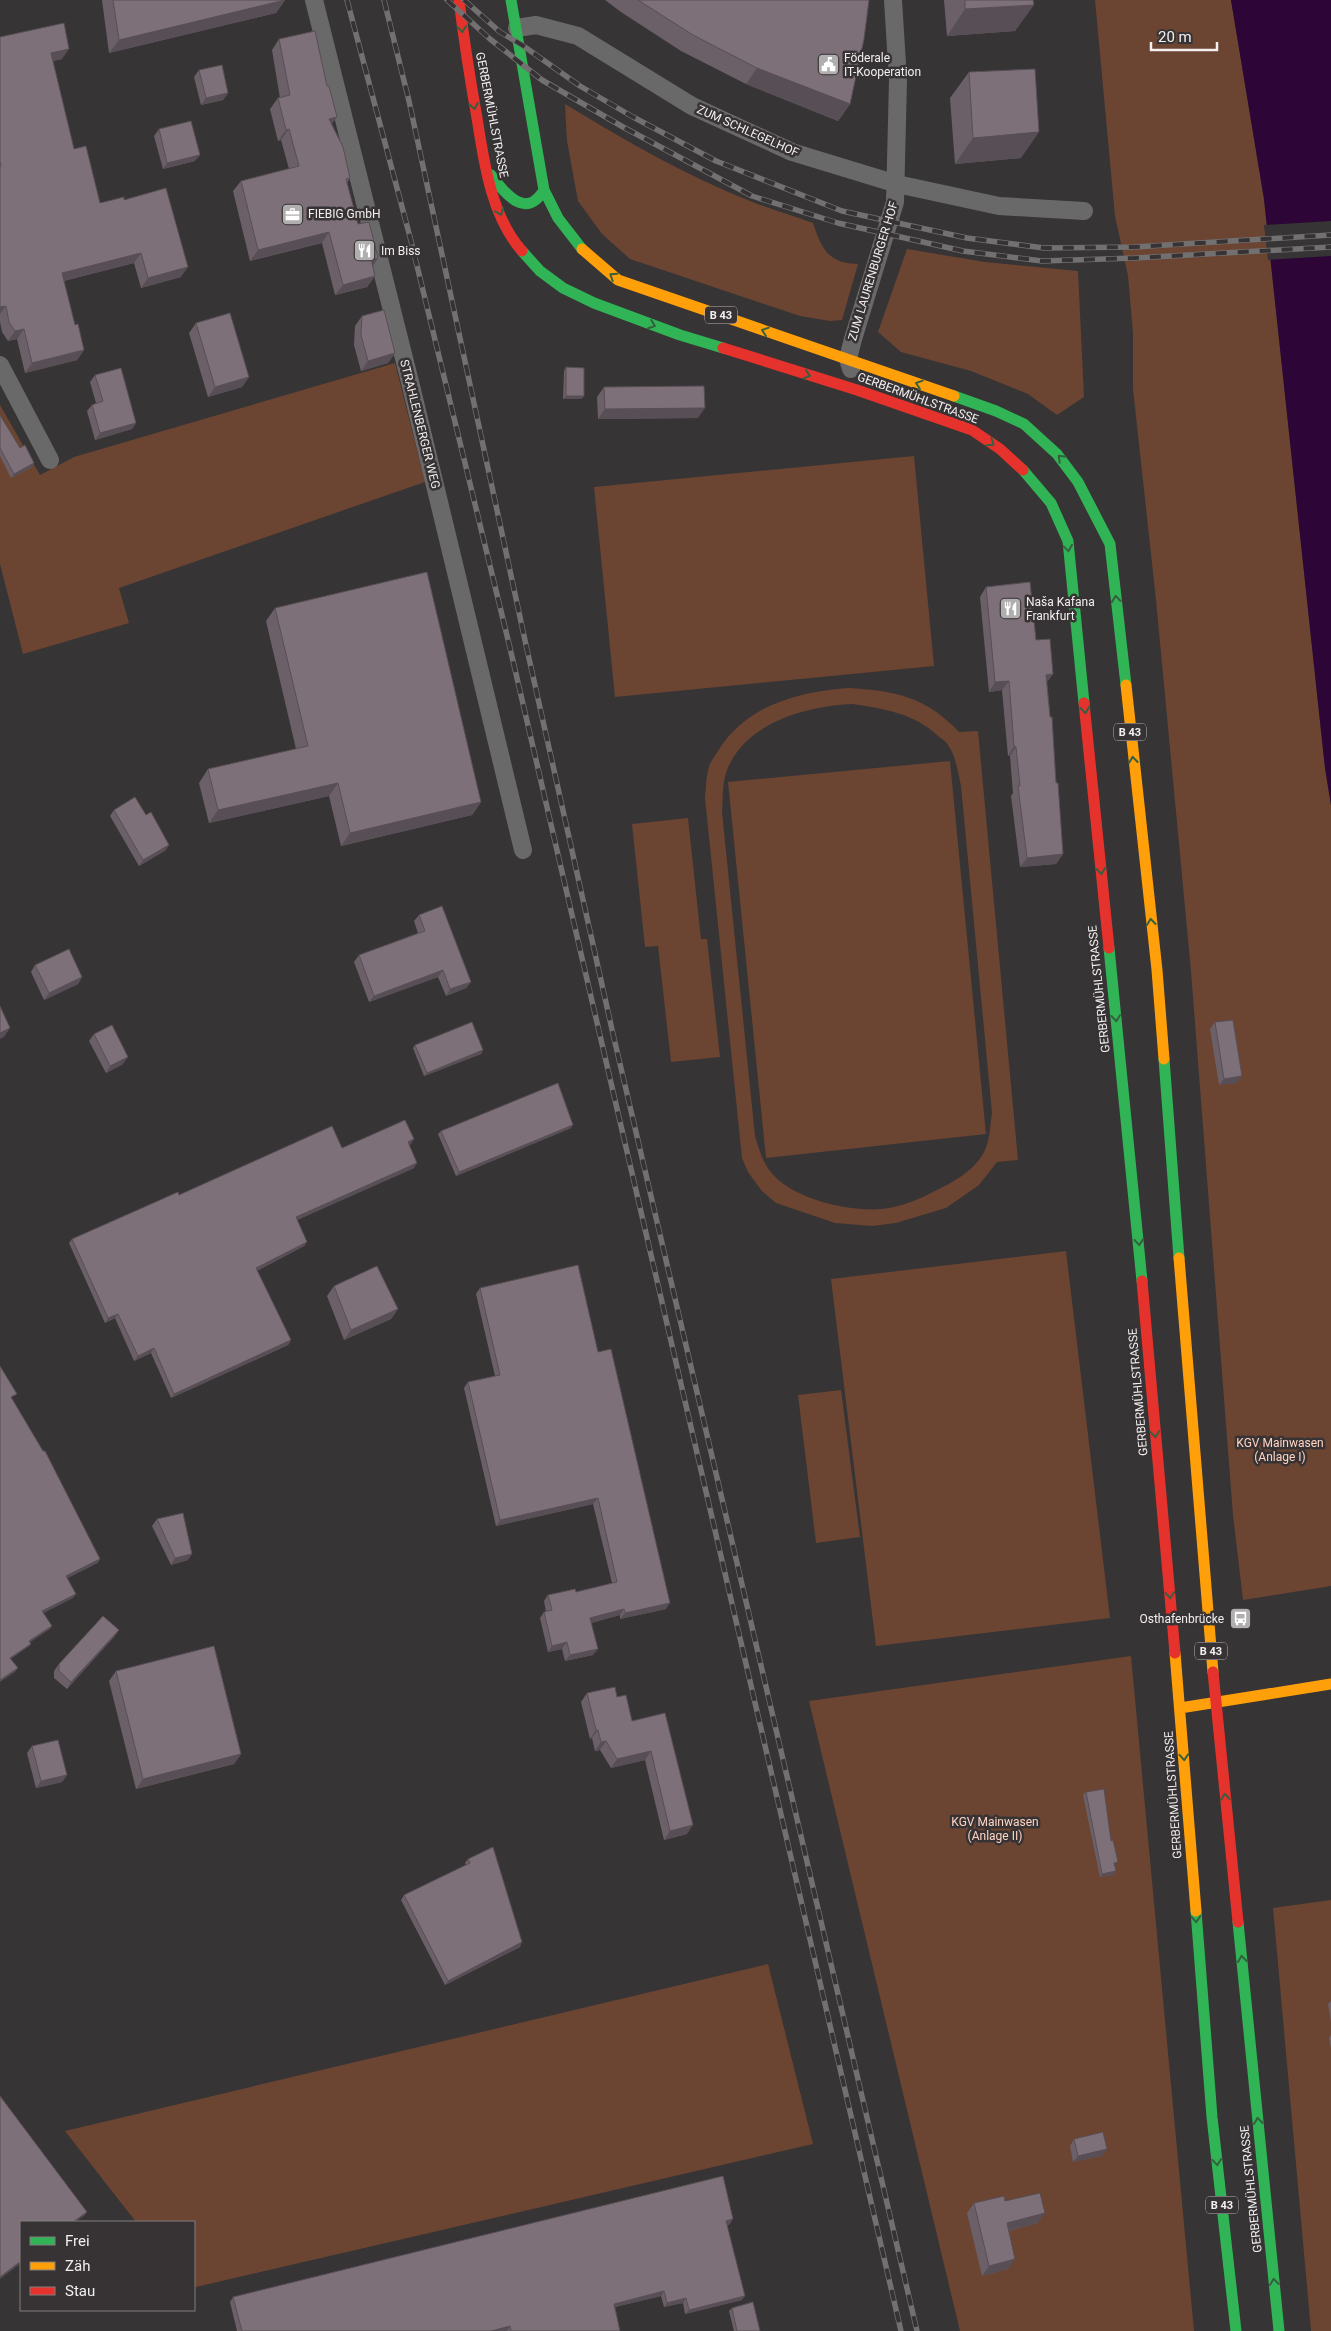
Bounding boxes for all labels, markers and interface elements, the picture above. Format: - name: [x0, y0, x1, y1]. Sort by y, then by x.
- scale bar: [1151, 20, 1217, 52]
- one-way arrow: [456, 25, 467, 33]
- text: 20 m: [1158, 28, 1192, 46]
- street label: GERBERMÜHLSTRASSE: [473, 51, 512, 179]
- place label: Föderale IT-Kooperation: [844, 51, 921, 79]
- public building icon: Föderale IT-Kooperation: [816, 53, 840, 77]
- one-way arrow: [469, 102, 479, 111]
- street label: ZUM SCHLEGELHOF: [695, 102, 801, 160]
- street label: ZUM LAURENBURGER HOF: [845, 199, 901, 342]
- office icon: FIEBIG GmbH: [280, 202, 304, 226]
- place label: FIEBIG GmbH: [308, 207, 381, 221]
- one-way arrow: [494, 207, 504, 216]
- restaurant icon: Im Biss: [353, 239, 377, 263]
- place label: Im Biss: [381, 244, 421, 258]
- one-way arrow: [609, 273, 619, 282]
- road number: B 43: [705, 306, 737, 324]
- one-way arrow: [647, 319, 656, 329]
- one-way arrow: [762, 327, 770, 337]
- street label: STRAHLENBERGER WEG: [397, 358, 443, 490]
- one-way arrow: [802, 369, 810, 379]
- street label: GERBERMÜHLSTRASSE: [855, 369, 981, 427]
- one-way arrow: [915, 380, 924, 390]
- one-way arrow: [985, 437, 995, 446]
- one-way arrow: [1057, 455, 1066, 464]
- one-way arrow: [1063, 544, 1073, 553]
- place label: Naša Kafana Frankfurt: [1026, 595, 1095, 623]
- one-way arrow: [1111, 595, 1122, 603]
- restaurant icon: Naša Kafana Frankfurt: [998, 597, 1022, 621]
- one-way arrow: [1079, 706, 1090, 714]
- road number: B 43: [1114, 724, 1146, 740]
- one-way arrow: [1128, 756, 1139, 764]
- one-way arrow: [1095, 868, 1106, 876]
- one-way arrow: [1146, 918, 1157, 926]
- street label: GERBERMÜHLSTRASSE: [1084, 924, 1113, 1053]
- one-way arrow: [1110, 1014, 1121, 1022]
- one-way arrow: [1133, 1238, 1144, 1246]
- street label: GERBERMÜHLSTRASSE: [1124, 1327, 1151, 1456]
- one-way arrow: [1149, 1430, 1160, 1438]
- park label: KGV Mainwasen (Anlage I): [1236, 1436, 1324, 1464]
- one-way arrow: [1164, 1592, 1175, 1600]
- bus stop icon: Osthafenbrücke: [1228, 1607, 1252, 1631]
- place label: Osthafenbrücke: [1139, 1612, 1224, 1626]
- road number: B 43: [1195, 1642, 1227, 1660]
- street label: GERBERMÜHLSTRASSE: [1161, 1731, 1184, 1859]
- one-way arrow: [1178, 1753, 1189, 1761]
- one-way arrow: [1220, 1793, 1231, 1801]
- park label: KGV Mainwasen (Anlage II): [951, 1815, 1039, 1843]
- one-way arrow: [1191, 1915, 1202, 1923]
- one-way arrow: [1237, 1955, 1248, 1963]
- one-way arrow: [1253, 2117, 1264, 2125]
- street label: GERBERMÜHLSTRASSE: [1236, 2124, 1265, 2253]
- one-way arrow: [1211, 2158, 1222, 2166]
- road number: B 43: [1206, 2196, 1238, 2214]
- legend: [20, 2221, 195, 2311]
- text: Frei: [65, 2232, 90, 2250]
- text: Zäh: [65, 2257, 90, 2275]
- one-way arrow: [1269, 2278, 1280, 2286]
- text: Stau: [65, 2282, 95, 2300]

